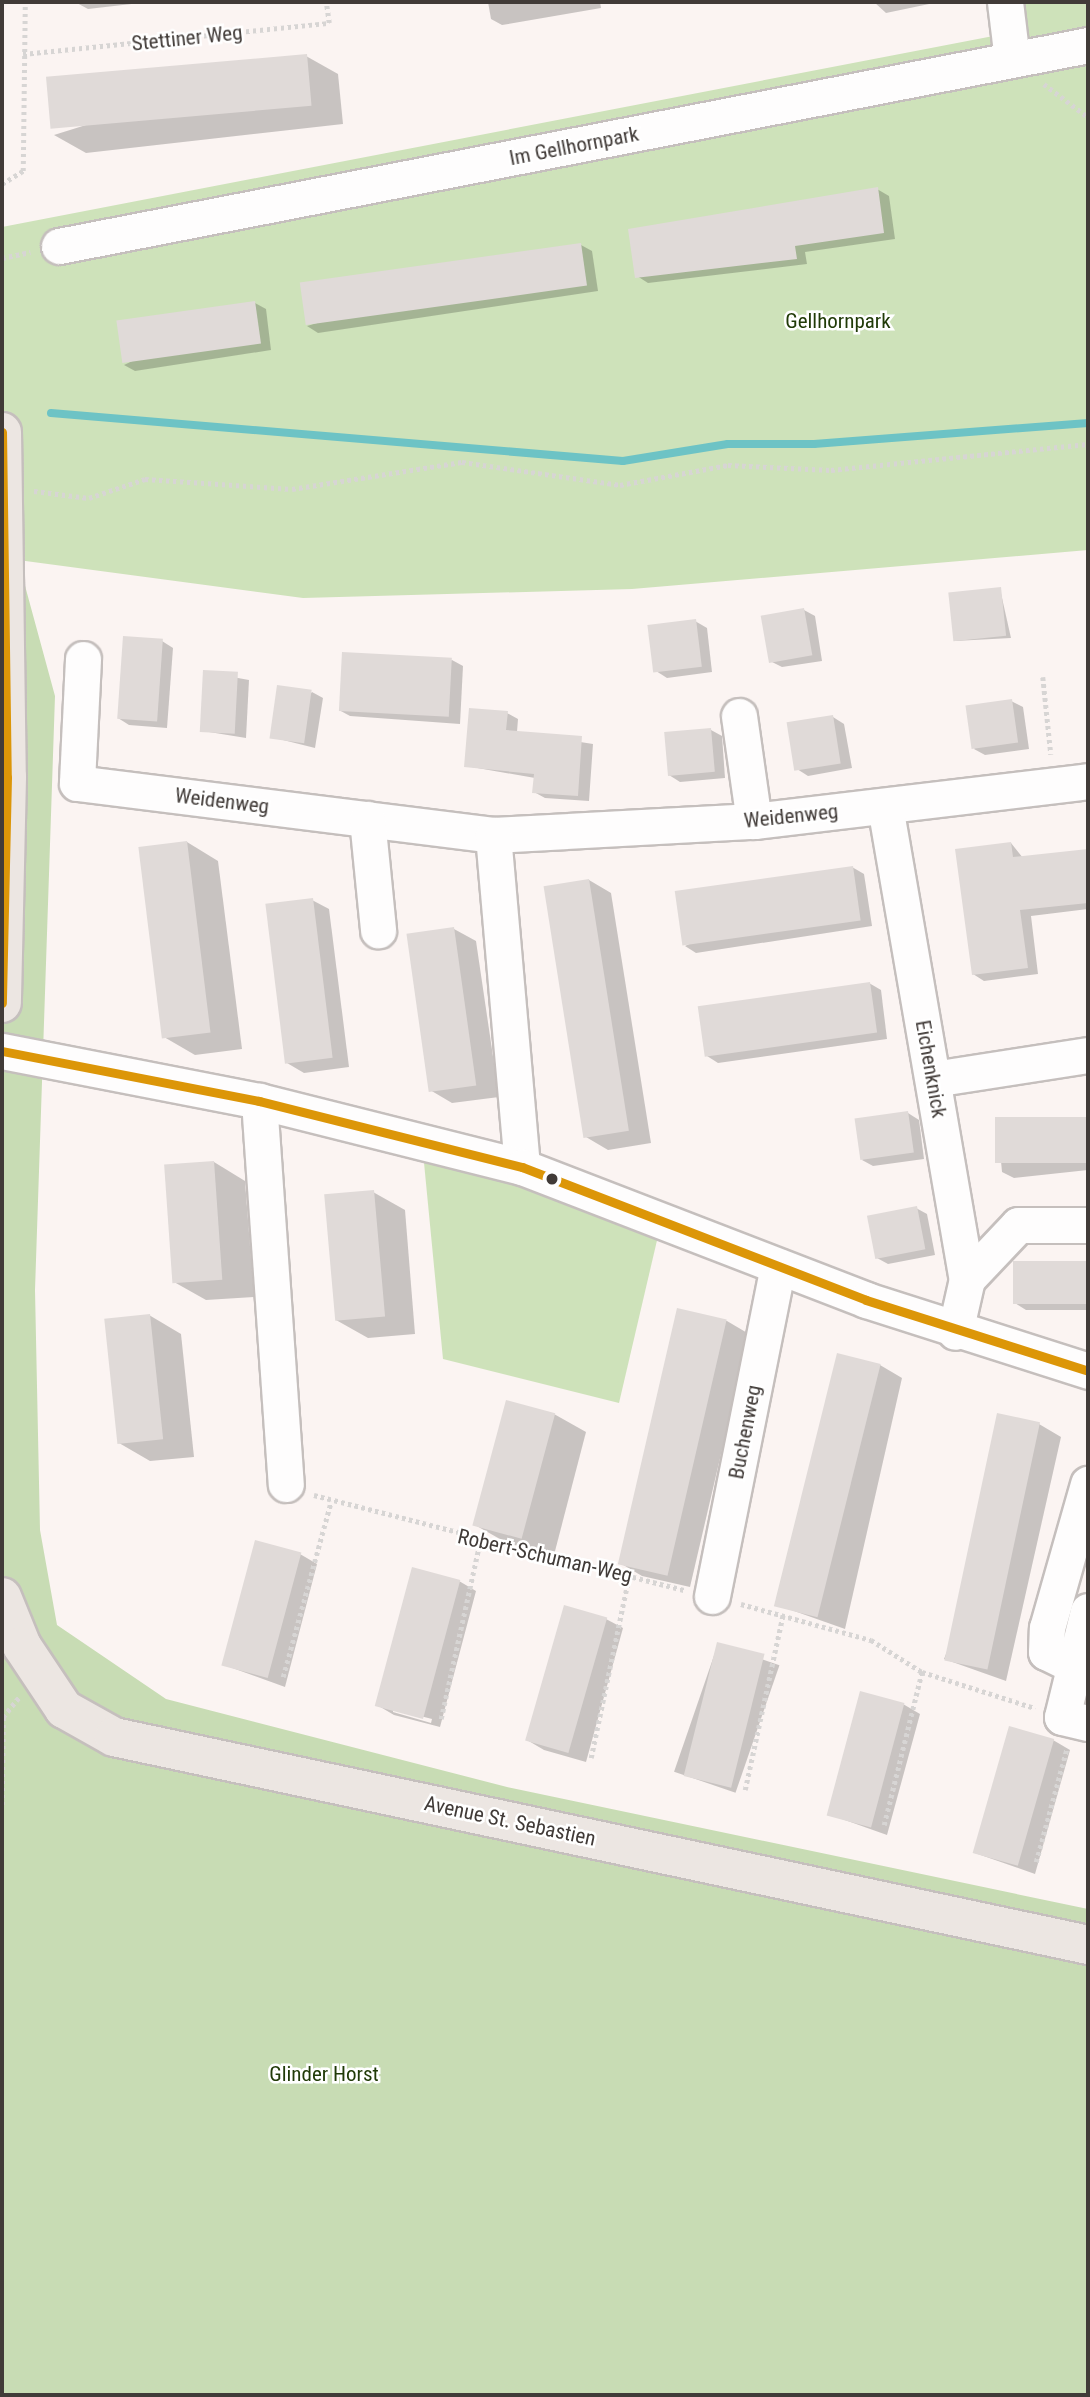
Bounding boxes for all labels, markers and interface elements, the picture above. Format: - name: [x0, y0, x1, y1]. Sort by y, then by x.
- street label: Stettiner Weg: [130, 20, 244, 56]
- street label: Im Gellhornpark: [507, 121, 641, 171]
- park label: Gellhornpark: [785, 308, 891, 334]
- street label: Weidenweg: [174, 783, 270, 819]
- street label: Weidenweg: [743, 799, 839, 833]
- street label: Eichenknick: [910, 1018, 952, 1120]
- unlabelled marker: [545, 1172, 559, 1186]
- street label: Buchenweg: [724, 1383, 766, 1481]
- street label: Robert-Schuman-Weg: [455, 1524, 635, 1588]
- street label: Avenue St. Sebastien: [422, 1791, 598, 1851]
- park label: Glinder Horst: [269, 2061, 379, 2087]

